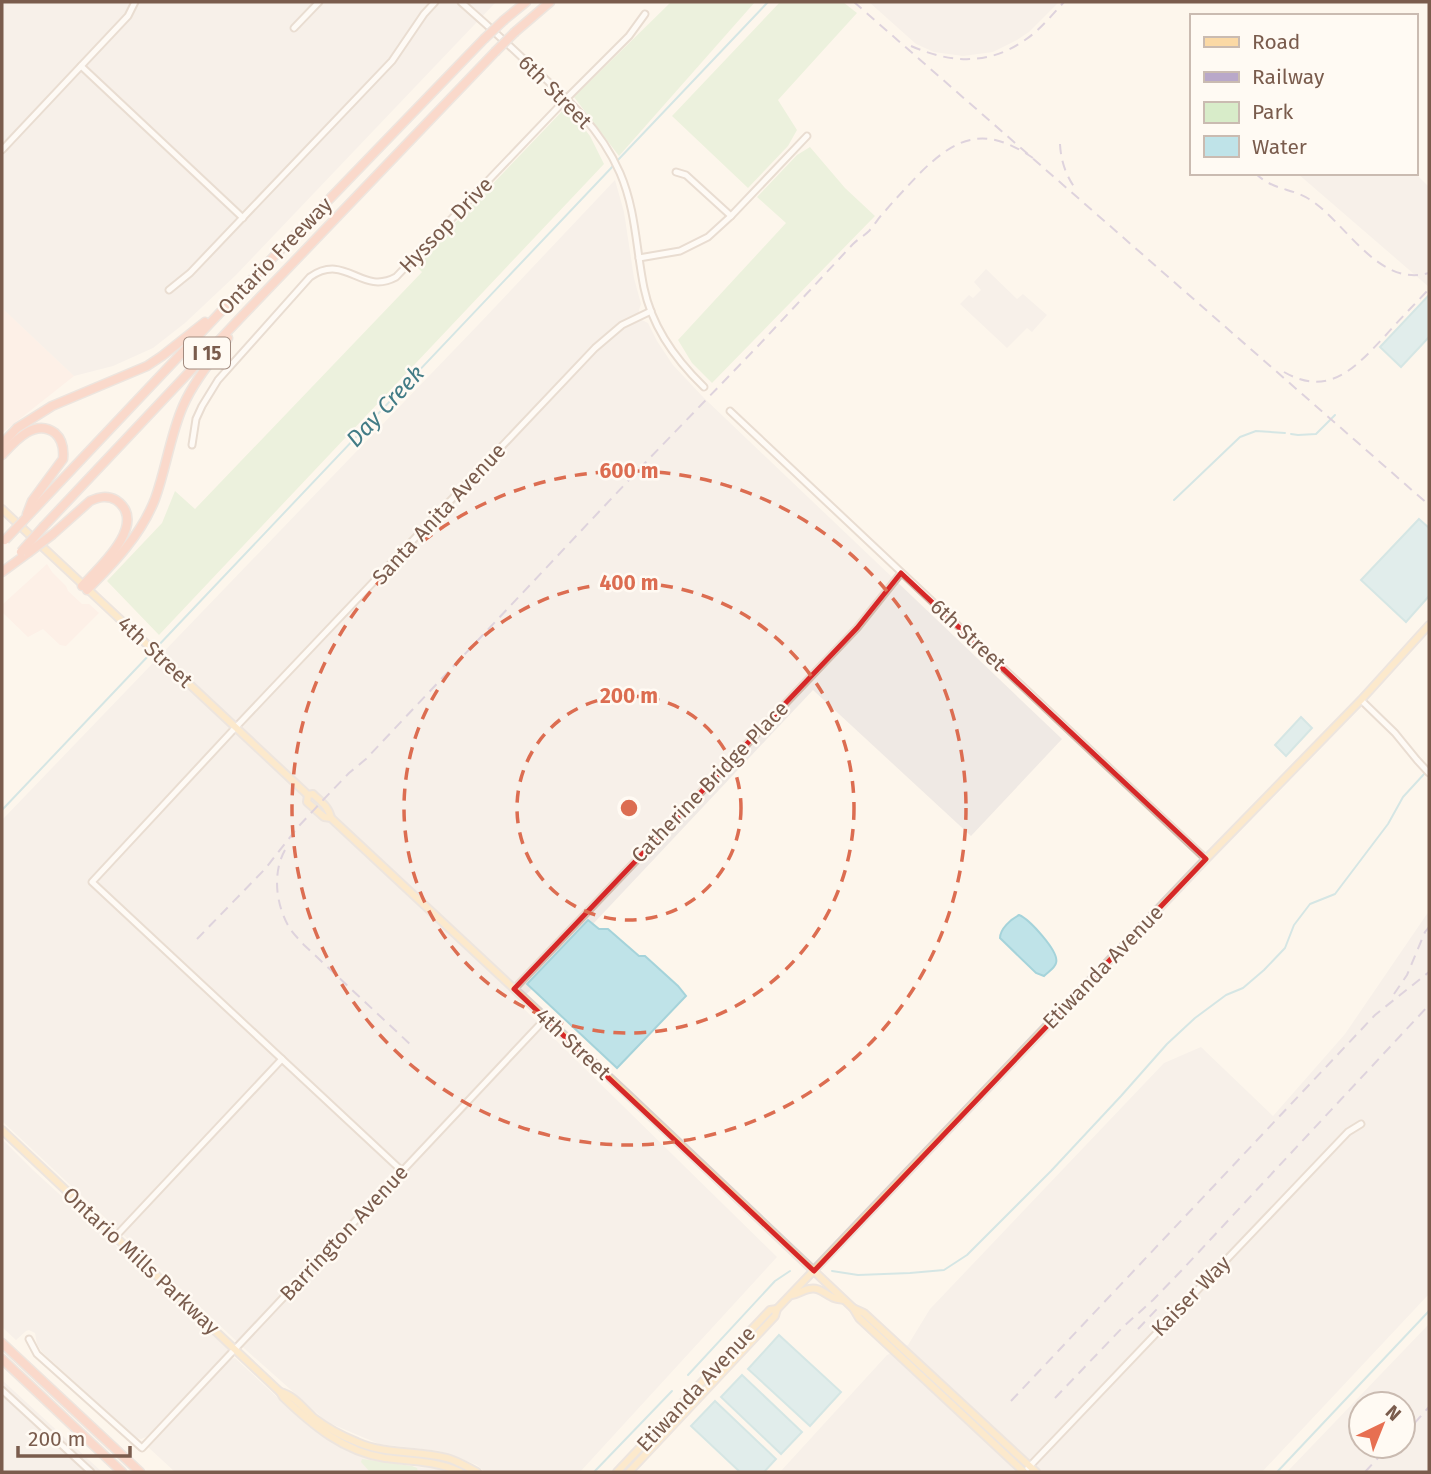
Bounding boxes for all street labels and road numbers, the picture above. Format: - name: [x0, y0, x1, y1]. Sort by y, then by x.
- street label: 6th Street: [513, 50, 598, 135]
- street label: Hyssop Drive: [394, 172, 498, 278]
- street label: Ontario Freeway: [212, 191, 338, 320]
- road number: I 15: [184, 338, 230, 368]
- street label: Santa Anita Avenue: [367, 438, 511, 590]
- street label: 6th Street: [925, 594, 1011, 677]
- street label: 4th Street: [112, 611, 198, 694]
- street label: Catherine Bridge Place: [626, 696, 794, 868]
- street label: Etiwanda Avenue: [1037, 900, 1169, 1034]
- street label: 4th Street: [530, 1003, 616, 1086]
- street label: Barrington Avenue: [274, 1160, 414, 1306]
- street label: Ontario Mills Parkway: [57, 1182, 225, 1341]
- street label: Kaiser Way: [1146, 1250, 1236, 1342]
- street label: Etiwanda Avenue: [631, 1321, 761, 1457]

